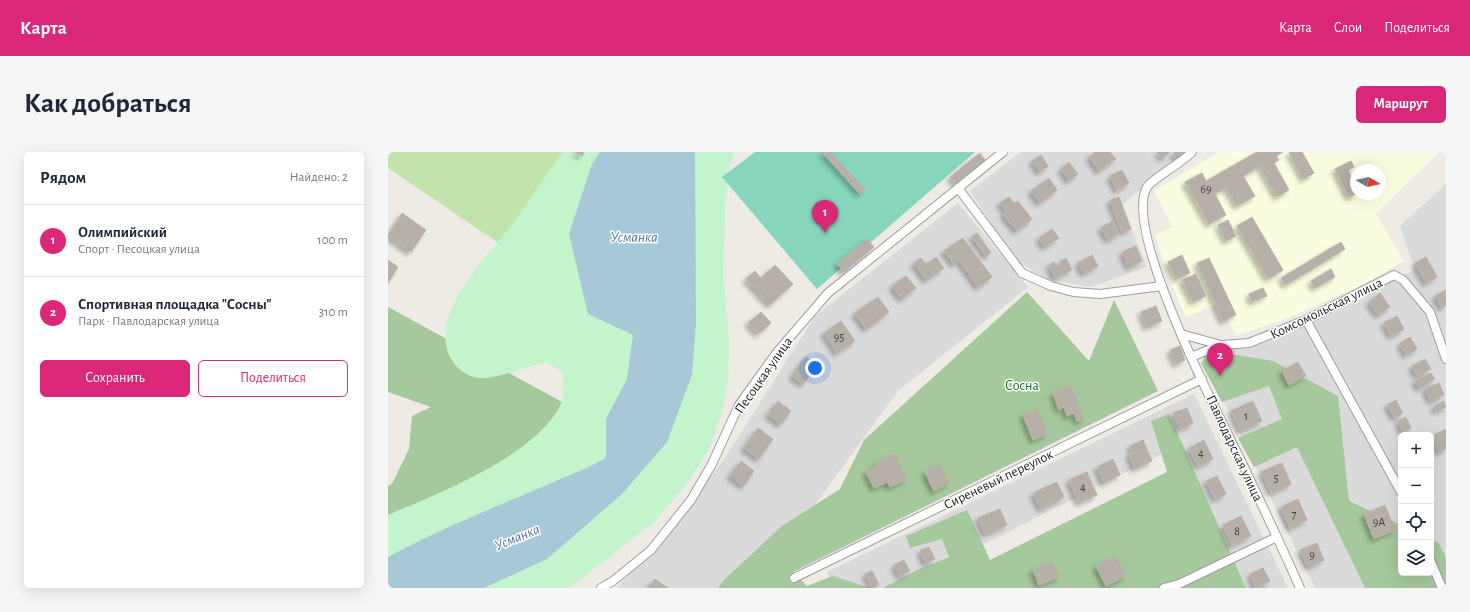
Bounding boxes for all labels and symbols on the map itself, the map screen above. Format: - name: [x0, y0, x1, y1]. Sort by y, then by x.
- north arrow: [1350, 164, 1386, 200]
- house number: 69: [1200, 183, 1212, 195]
- pin: 1: [812, 200, 838, 233]
- water label: Усманка: [610, 230, 658, 245]
- street label: Комсомольская улица: [1268, 275, 1385, 342]
- house number: 95: [834, 331, 844, 343]
- street label: Песоцкая улица: [732, 334, 796, 416]
- pin: 2: [1207, 343, 1233, 376]
- your location: [805, 358, 825, 378]
- park label: Сосна: [1005, 379, 1039, 393]
- street label: Павлодарская улица: [1203, 393, 1265, 504]
- house number: 1: [1244, 410, 1248, 422]
- street label: Сиреневый переулок: [942, 447, 1056, 512]
- house number: 4: [1198, 447, 1204, 459]
- house number: 5: [1273, 472, 1279, 484]
- house number: 4: [1080, 481, 1086, 493]
- house number: 7: [1291, 508, 1297, 520]
- house number: 9А: [1373, 516, 1385, 528]
- water label: Усманка: [492, 522, 542, 553]
- house number: 8: [1234, 525, 1240, 537]
- house number: 9: [1309, 549, 1315, 561]

